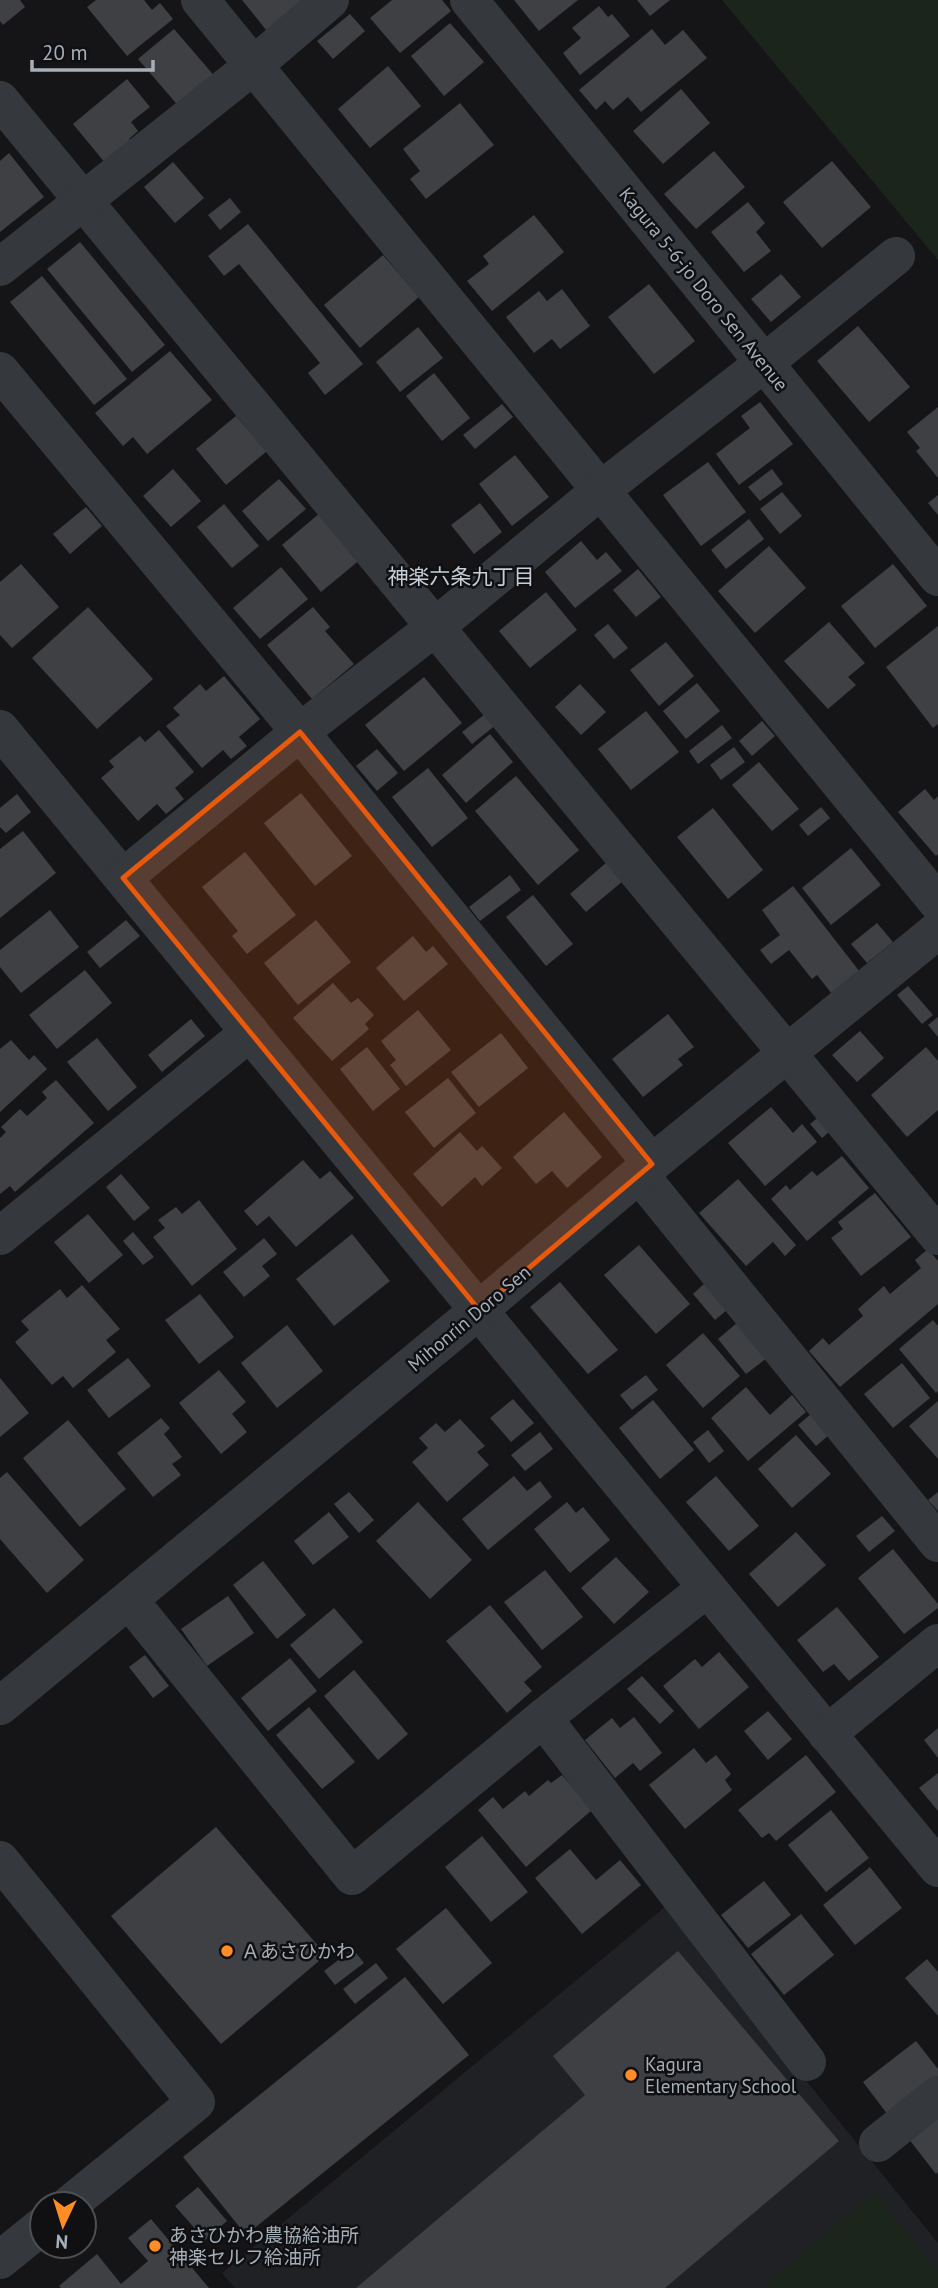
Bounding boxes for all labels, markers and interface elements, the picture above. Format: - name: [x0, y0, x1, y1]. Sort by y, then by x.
- scale bar: [32, 28, 152, 72]
- text: 20 m: [42, 39, 88, 66]
- street label: Kagura 5-6-jo Doro Sen Avenue: [614, 182, 794, 396]
- district label: 神楽六条九丁目: [388, 563, 535, 590]
- street label: Mihonrin Doro Sen: [403, 1260, 535, 1376]
- place label: Ａあさひかわ: [241, 1939, 355, 1963]
- marker: Ａあさひかわ: [219, 1943, 235, 1959]
- place label: Kagura Elementary School: [645, 2052, 797, 2098]
- marker: Kagura Elementary School: [623, 2067, 639, 2083]
- north arrow: [28, 2190, 98, 2260]
- place label: あさひかわ農協給油所 神楽セルフ給油所: [169, 2223, 359, 2269]
- text: N: [55, 2230, 69, 2254]
- marker: あさひかわ農協給油所 神楽セルフ給油所: [147, 2238, 163, 2254]

